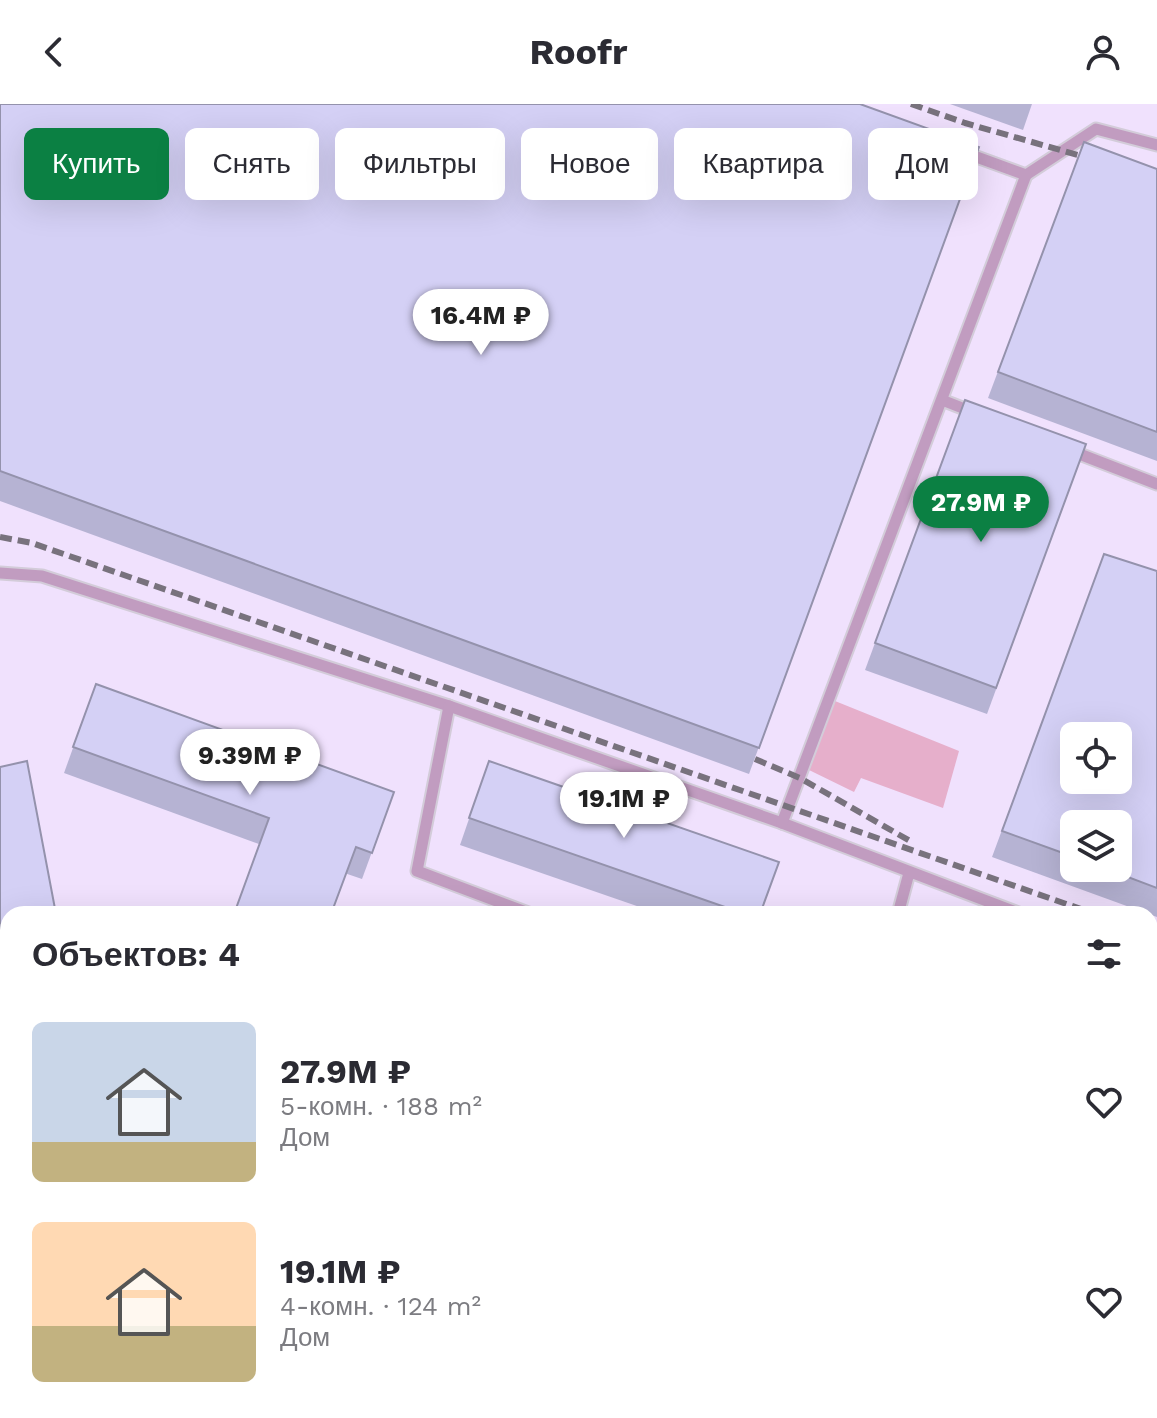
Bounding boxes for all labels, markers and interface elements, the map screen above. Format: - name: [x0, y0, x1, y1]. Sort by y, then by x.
- icon: back: [32, 30, 76, 74]
- icon: person: [1081, 30, 1125, 74]
- text: Roofr: [530, 31, 627, 73]
- chip: Купить: [24, 128, 169, 200]
- chip: Снять: [185, 128, 319, 200]
- chip: Фильтры: [335, 128, 505, 200]
- chip: Новое: [521, 128, 658, 200]
- chip: Квартира: [674, 128, 852, 200]
- chip: Дом: [868, 128, 978, 200]
- pin: 16.4M ₽: [407, 289, 555, 357]
- text: 16.4M ₽: [431, 300, 531, 330]
- pin: 27.9M ₽: [907, 476, 1055, 544]
- text: 27.9M ₽: [931, 487, 1031, 517]
- map controls: [1060, 722, 1132, 882]
- button: locate: [1060, 722, 1132, 794]
- pin: 9.39M ₽: [176, 729, 324, 797]
- text: 9.39M ₽: [198, 740, 302, 770]
- pin: 19.1M ₽: [550, 772, 698, 840]
- text: 19.1M ₽: [578, 783, 670, 813]
- button: layers: [1060, 810, 1132, 882]
- icon: filters: [1082, 932, 1126, 976]
- text: Объектов: 4: [32, 934, 240, 974]
- text: 27.9M ₽: [280, 1051, 411, 1091]
- icon: home: [96, 1054, 192, 1150]
- icon: heart: [1082, 1080, 1126, 1124]
- text: 5-комн. · 188 m²: [280, 1091, 482, 1121]
- text: Дом: [280, 1122, 330, 1152]
- text: 19.1M ₽: [280, 1251, 401, 1291]
- icon: home: [96, 1254, 192, 1350]
- icon: heart: [1082, 1280, 1126, 1324]
- text: 4-комн. · 124 m²: [280, 1291, 481, 1321]
- text: Дом: [280, 1322, 330, 1352]

